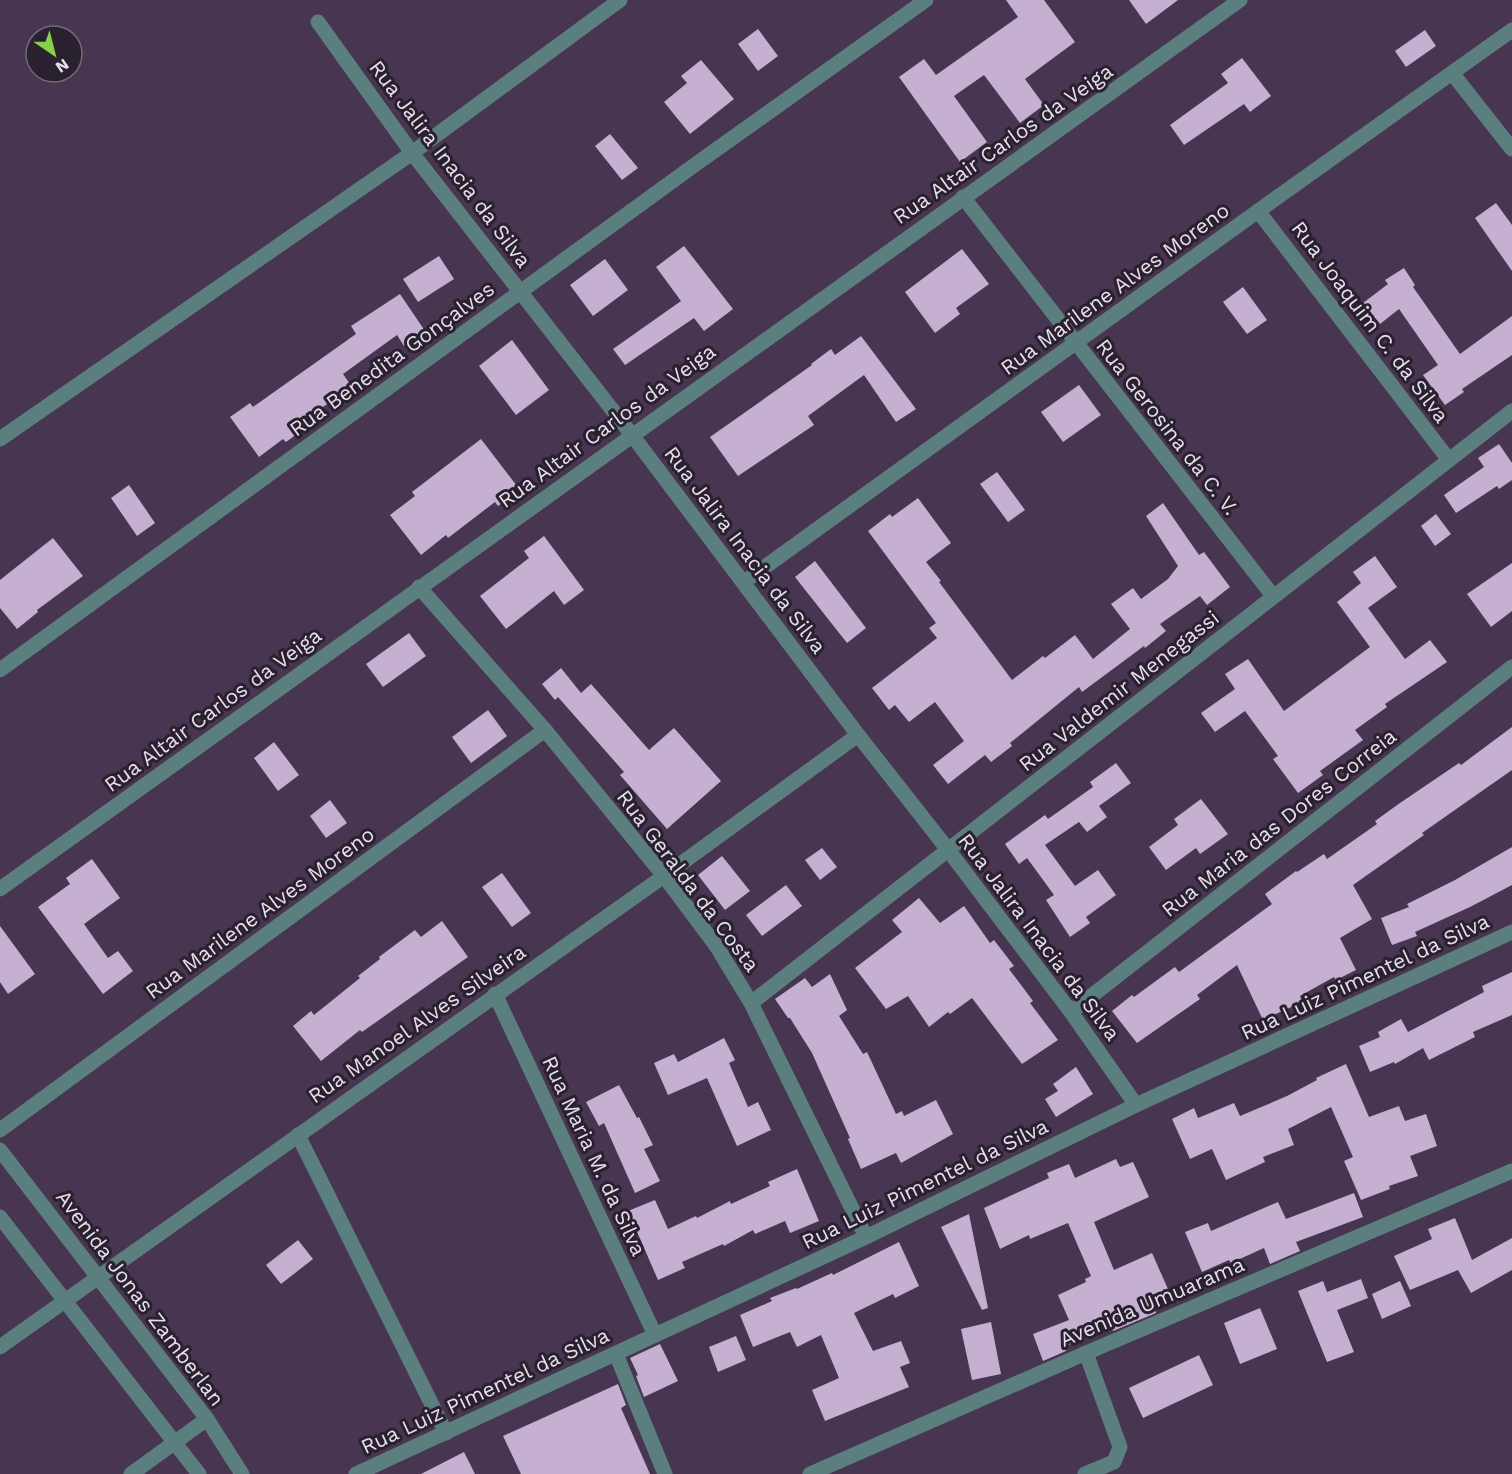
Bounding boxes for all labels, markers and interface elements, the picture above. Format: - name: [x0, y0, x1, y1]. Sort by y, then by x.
- north arrow: [24, 24, 84, 84]
- text: N: [52, 55, 73, 77]
- street label: Rua Jalira Inacia da Silva: [364, 55, 537, 272]
- street label: Rua Altair Carlos da Veiga: [888, 58, 1117, 229]
- street label: Rua Marilene Alves Moreno: [995, 197, 1234, 380]
- street label: Rua Joaquim C. da Silva: [1286, 216, 1454, 428]
- street label: Rua Benedita Gonçalves: [284, 276, 499, 441]
- street label: Rua Gerosina da C. V.: [1091, 334, 1244, 520]
- street label: Rua Altair Carlos da Veiga: [493, 338, 720, 513]
- street label: Rua Jalira Inacia da Silva: [659, 441, 832, 658]
- street label: Rua Valdemir Menegassi: [1014, 605, 1224, 777]
- street label: Rua Altair Carlos da Veiga: [99, 622, 326, 797]
- street label: Rua Maria das Dores Correia: [1156, 723, 1401, 922]
- street label: Rua Geralda da Costa: [612, 785, 765, 977]
- street label: Rua Marilene Alves Moreno: [140, 821, 379, 1004]
- street label: Rua Jalira Inacia da Silva: [953, 828, 1126, 1045]
- street label: Rua Luiz Pimentel da Silva: [1237, 908, 1493, 1045]
- street label: Rua Manoel Alves Silveira: [303, 939, 530, 1108]
- street label: Rua Maria M. da Silva: [537, 1052, 652, 1260]
- street label: Rua Luiz Pimentel da Silva: [798, 1113, 1052, 1254]
- street label: Avenida Jonas Zamberlan: [51, 1185, 230, 1411]
- street label: Avenida Umuarama: [1056, 1251, 1248, 1352]
- street label: Rua Luiz Pimentel da Silva: [357, 1322, 613, 1459]

